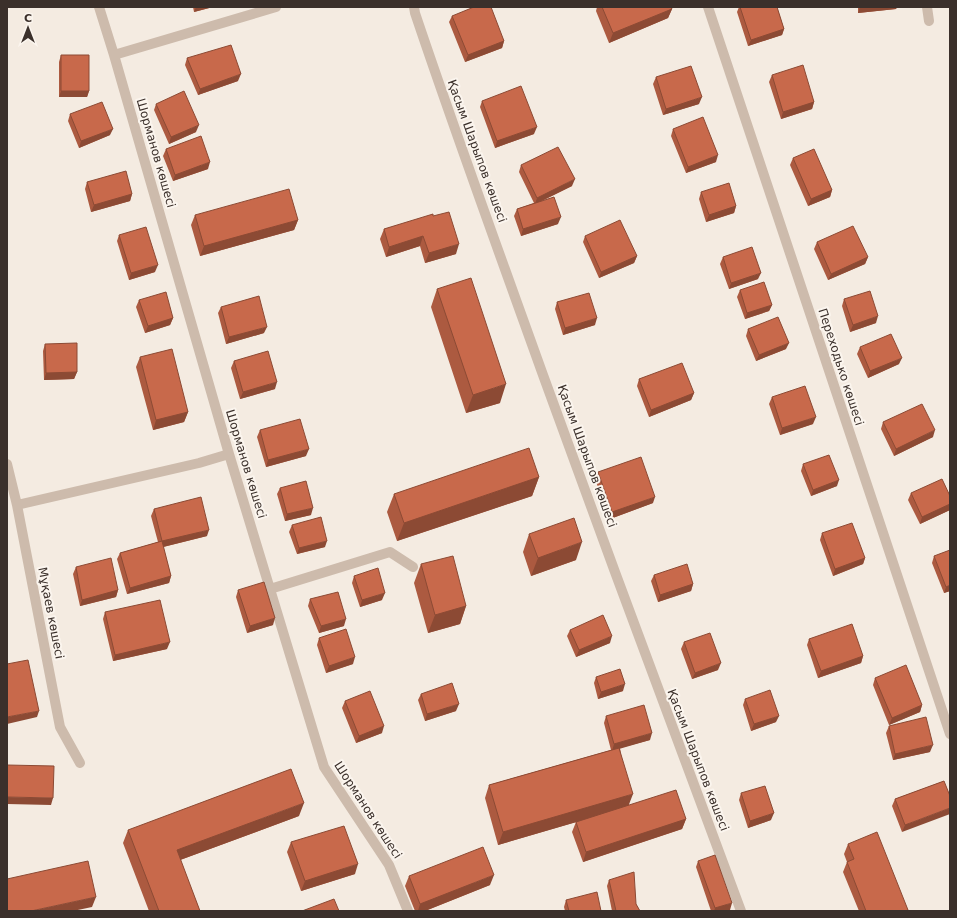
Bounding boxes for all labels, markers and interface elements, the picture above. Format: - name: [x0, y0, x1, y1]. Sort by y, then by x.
- north arrow: [8, 8, 48, 48]
- text: С: [24, 12, 32, 25]
- street label: Қасым Шарыпов көшесі: [445, 78, 509, 224]
- street label: Шорманов көшесі: [134, 97, 178, 209]
- street label: Переходько көшесі: [815, 307, 867, 427]
- street label: Қасым Шарыпов көшесі: [555, 383, 619, 529]
- street label: Шорманов көшесі: [223, 408, 269, 520]
- street label: Мұқаев көшесі: [35, 566, 67, 660]
- street label: Қасым Шарыпов көшесі: [664, 687, 732, 833]
- street label: Шорманов көшесі: [331, 759, 405, 861]

